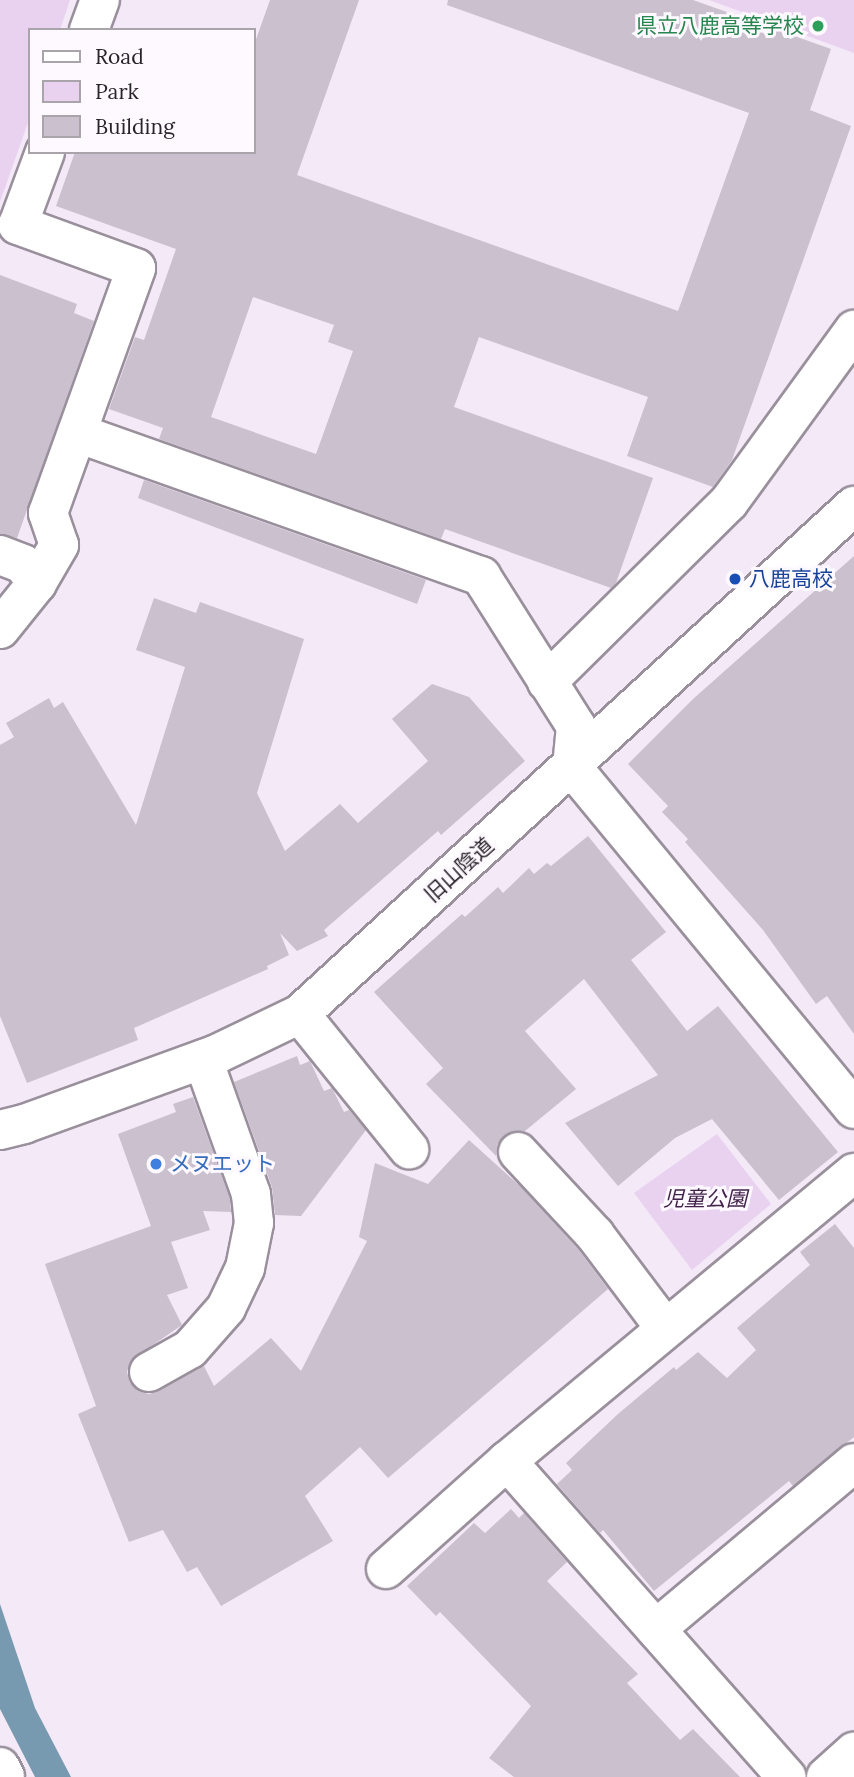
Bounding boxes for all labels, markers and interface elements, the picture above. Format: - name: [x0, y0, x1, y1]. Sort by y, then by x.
- place label: 県立八鹿高等学校: [636, 13, 804, 39]
- marker: 県立八鹿高等学校: [810, 18, 826, 34]
- legend: [28, 28, 256, 154]
- text: Road: [95, 43, 144, 70]
- text: Park: [95, 78, 139, 105]
- text: Building: [95, 113, 175, 140]
- place label: 八鹿高校: [749, 566, 833, 592]
- marker: 八鹿高校: [727, 571, 743, 587]
- street label: 旧山陰道: [419, 833, 499, 907]
- place label: メヌエット: [170, 1151, 275, 1177]
- marker: メヌエット: [148, 1156, 164, 1172]
- park label: 児童公園: [663, 1186, 747, 1212]

